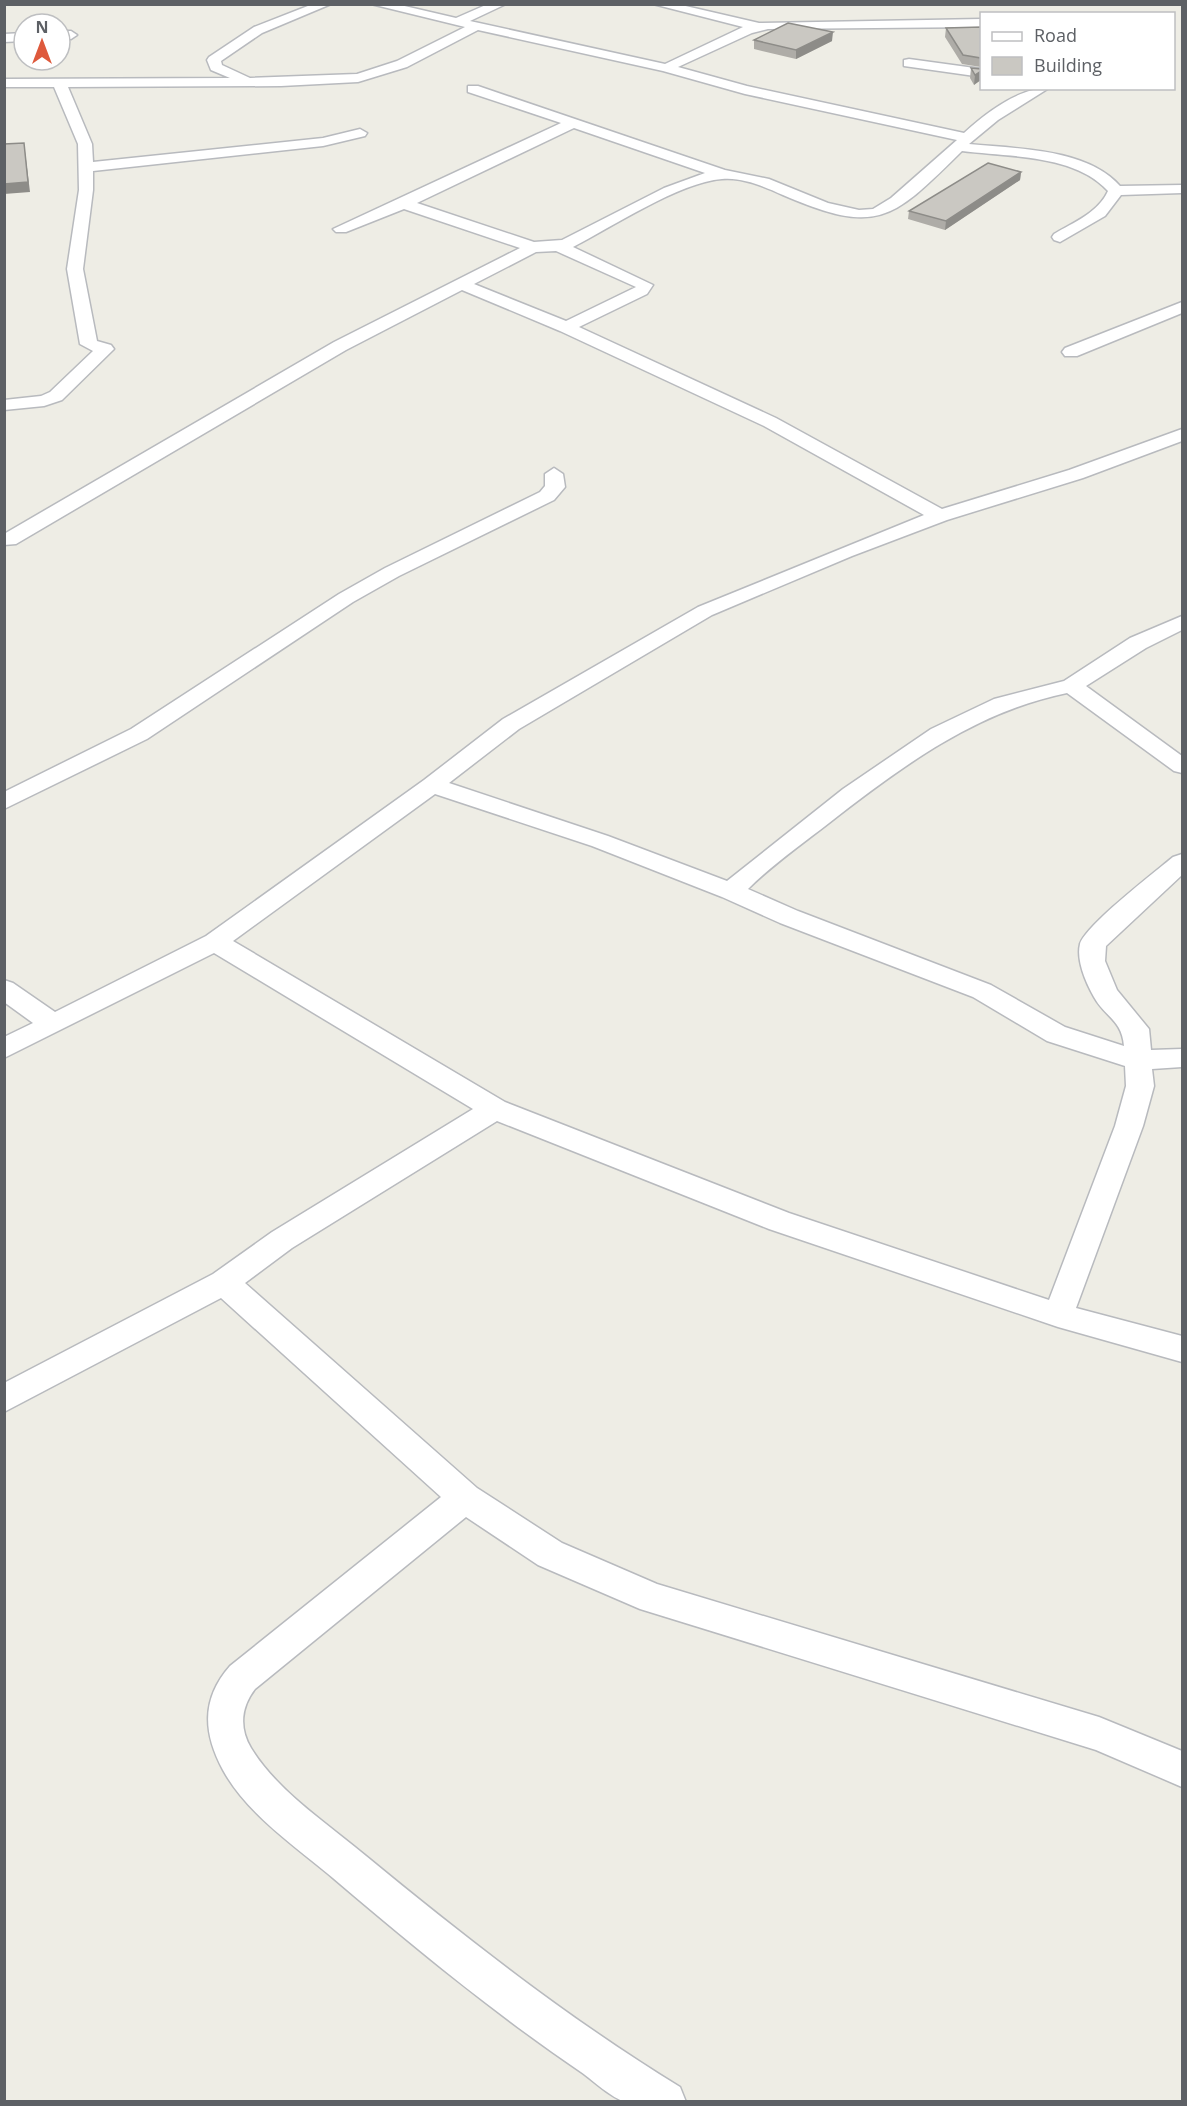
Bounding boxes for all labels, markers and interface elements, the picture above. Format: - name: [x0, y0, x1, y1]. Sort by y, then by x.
- north arrow: [12, 12, 72, 72]
- legend: [980, 12, 1175, 90]
- text: N: [35, 16, 49, 38]
- text: Road: [1034, 23, 1077, 47]
- text: Building: [1034, 53, 1102, 77]

